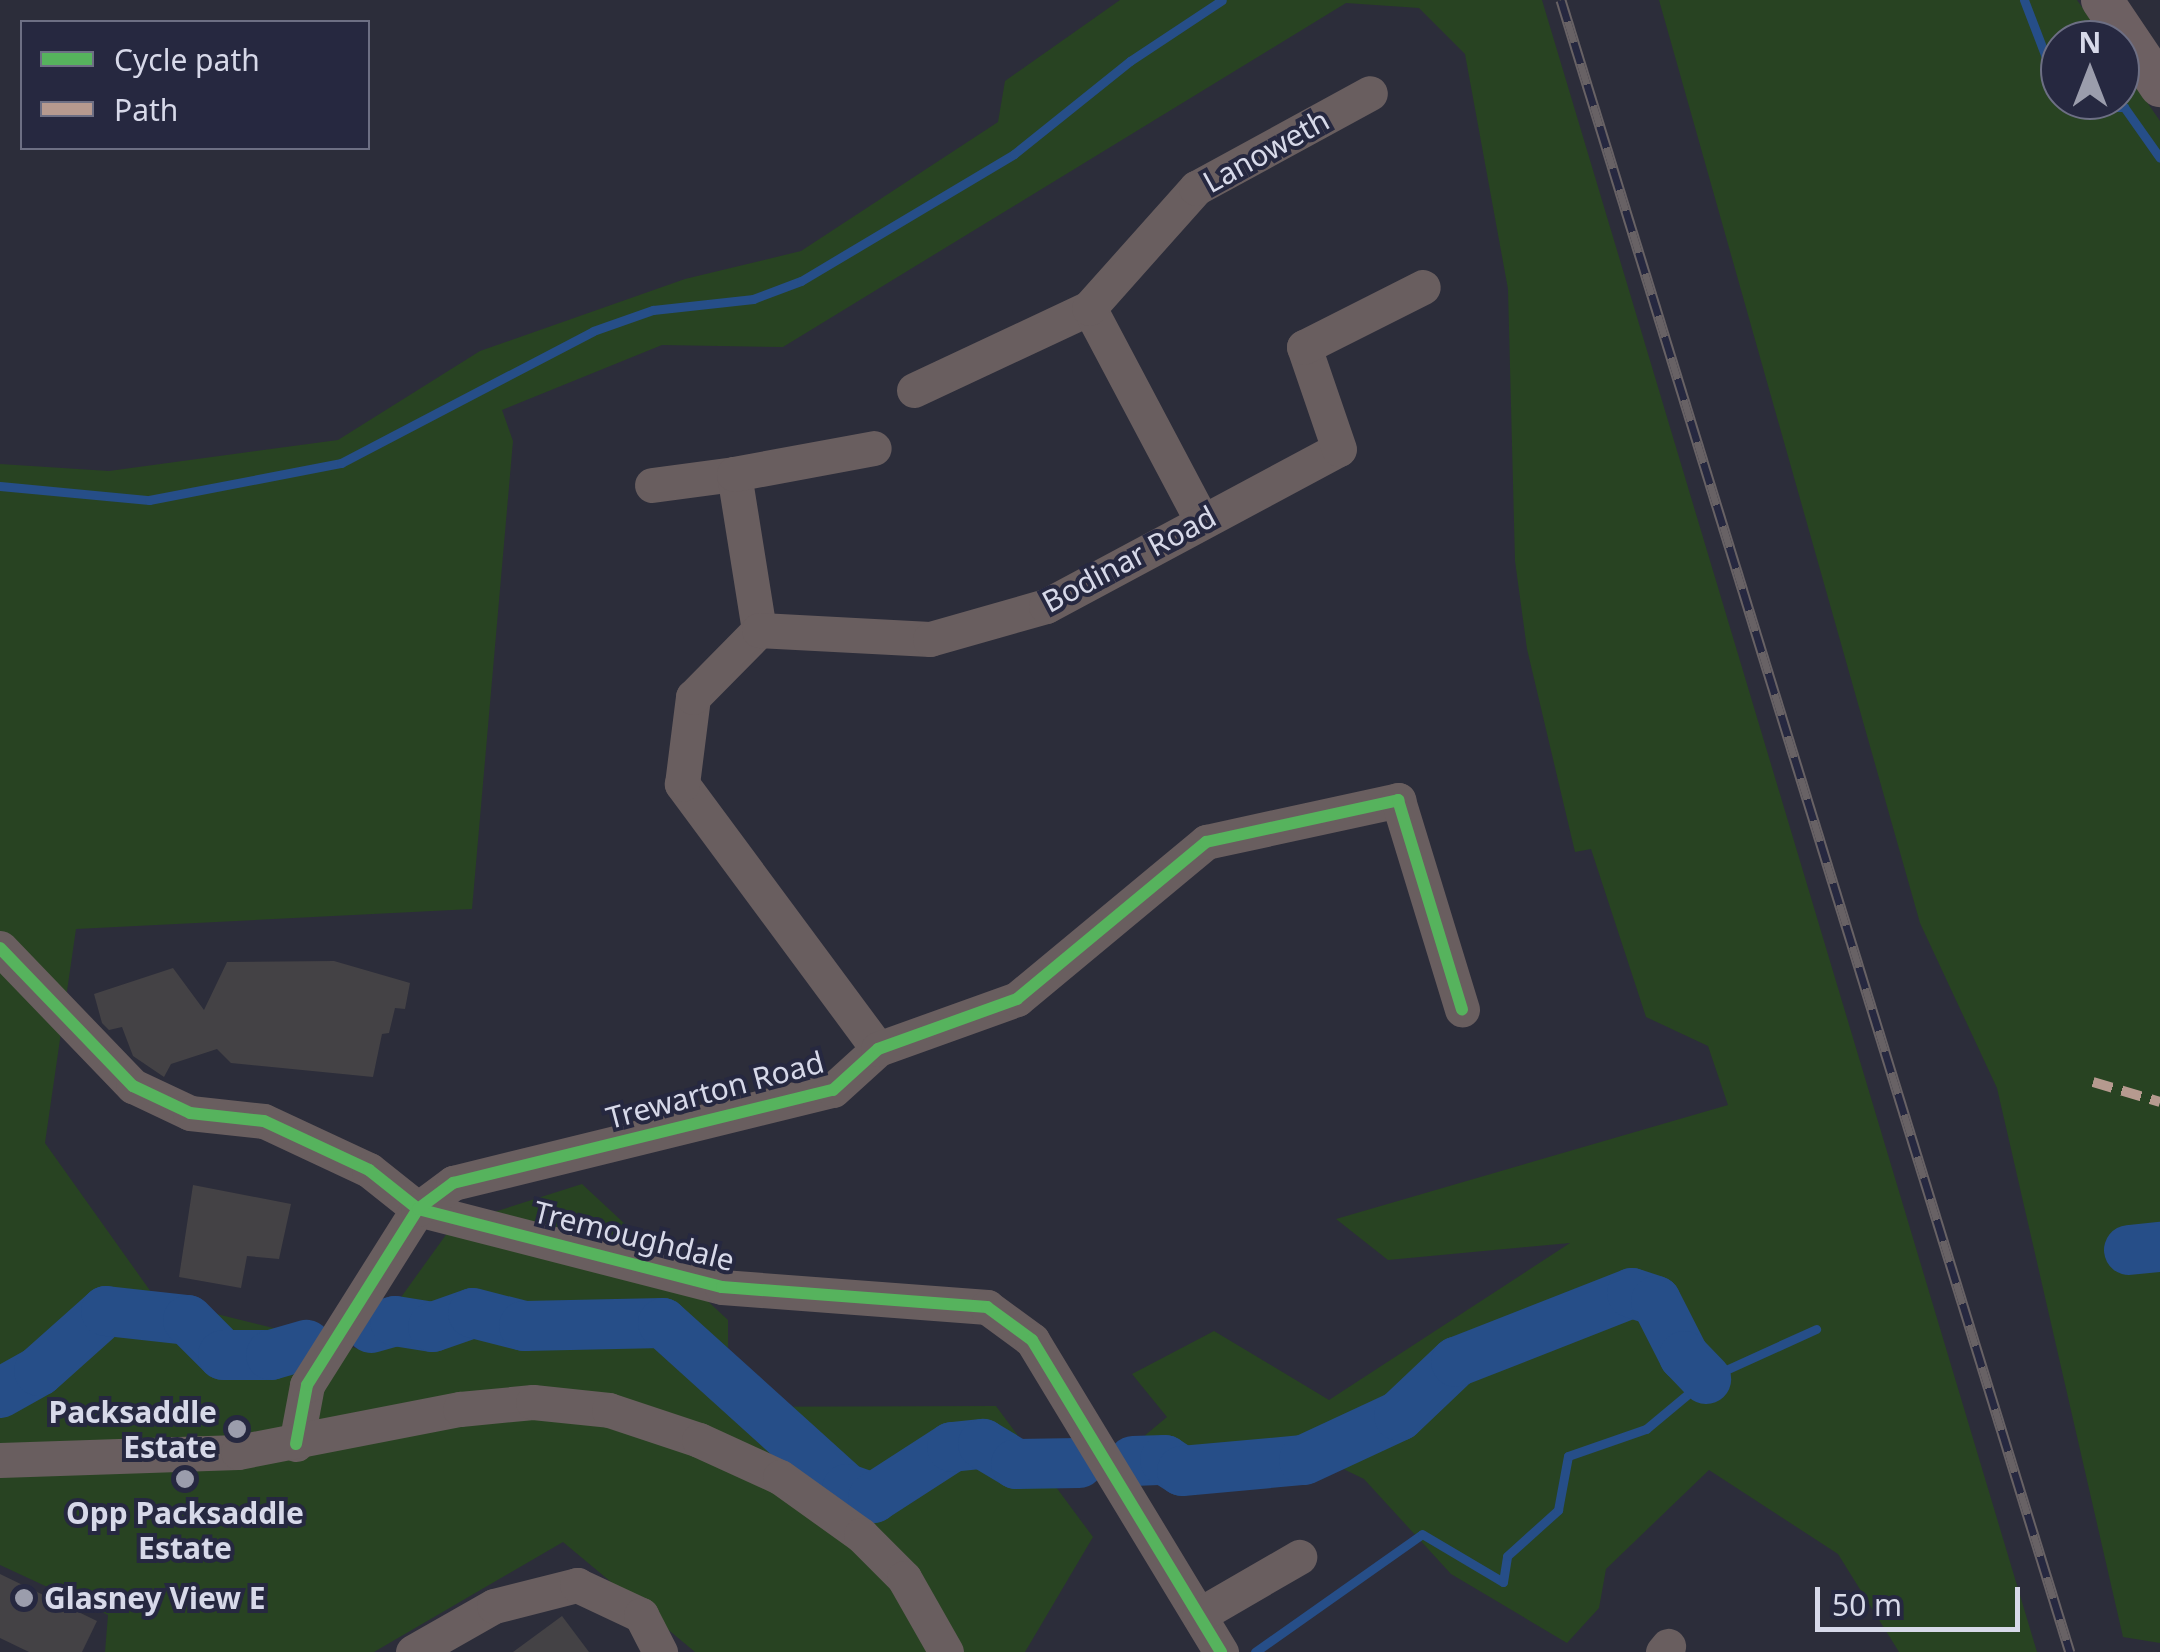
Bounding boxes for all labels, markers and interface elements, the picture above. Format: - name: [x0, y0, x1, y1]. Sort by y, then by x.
- legend: [20, 20, 370, 150]
- north arrow: [2040, 20, 2140, 120]
- text: N: [2079, 23, 2101, 61]
- text: Cycle path: [114, 39, 260, 80]
- text: Path: [114, 89, 178, 130]
- street label: Lanoweth: [1197, 102, 1335, 200]
- street label: Bodinar Road: [1036, 498, 1222, 620]
- street label: Trewarton Road: [602, 1044, 828, 1136]
- street label: Tremoughdale: [530, 1194, 738, 1278]
- place label: Packsaddle Estate: [49, 1394, 217, 1464]
- marker: Packsaddle Estate: [226, 1418, 248, 1440]
- marker: Opp Packsaddle Estate: [174, 1468, 196, 1490]
- place label: Opp Packsaddle Estate: [66, 1495, 304, 1566]
- scale bar: [1820, 1567, 2025, 1629]
- place label: Glasney View E: [44, 1580, 265, 1616]
- text: 50 m: [1832, 1584, 1902, 1625]
- marker: Glasney View E: [13, 1587, 35, 1609]

